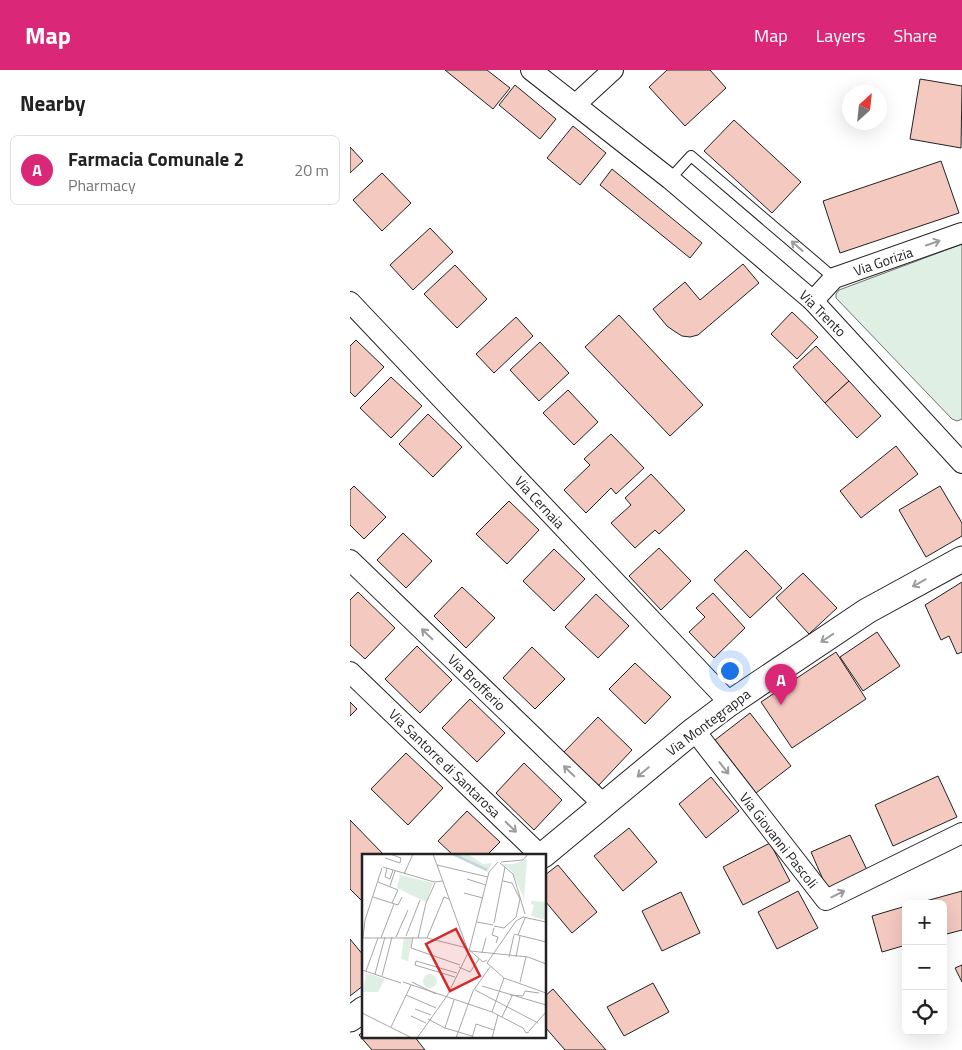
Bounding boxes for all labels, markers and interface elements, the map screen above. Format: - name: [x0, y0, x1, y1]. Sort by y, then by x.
- text: Map: [25, 17, 71, 53]
- text: Map: [754, 22, 788, 49]
- text: Layers: [816, 22, 865, 49]
- text: Share: [893, 22, 937, 49]
- north arrow: [842, 85, 887, 130]
- text: Nearby: [20, 87, 85, 119]
- text: Farmacia Comunale 2: [68, 144, 244, 173]
- text: A: [32, 158, 42, 182]
- text: 20 m: [294, 158, 329, 182]
- text: Pharmacy: [68, 173, 136, 197]
- one-way arrow: [925, 238, 941, 247]
- one-way arrow: [790, 241, 803, 252]
- street label: Via Gorizia: [850, 241, 916, 281]
- street label: Via Trento: [795, 285, 851, 341]
- street label: Via Cernaia: [510, 471, 570, 533]
- one-way arrow: [912, 578, 927, 588]
- one-way arrow: [420, 628, 433, 640]
- one-way arrow: [820, 634, 834, 644]
- street label: Via Brofferio: [443, 649, 511, 715]
- your location: [717, 658, 743, 684]
- pin: A: [765, 664, 797, 705]
- street label: Via Montegrappa: [661, 683, 755, 761]
- street label: Via Santorre di Santarosa: [384, 704, 506, 822]
- one-way arrow: [718, 762, 729, 775]
- one-way arrow: [562, 765, 575, 777]
- one-way arrow: [637, 767, 650, 778]
- street label: Via Giovanni Pascoli: [735, 788, 823, 892]
- one-way arrow: [505, 821, 517, 833]
- inset map: [362, 854, 546, 1038]
- one-way arrow: [830, 889, 845, 899]
- map controls: [902, 900, 947, 1035]
- button: +: [902, 900, 947, 945]
- button: −: [902, 945, 947, 990]
- button: locate: [902, 990, 947, 1035]

